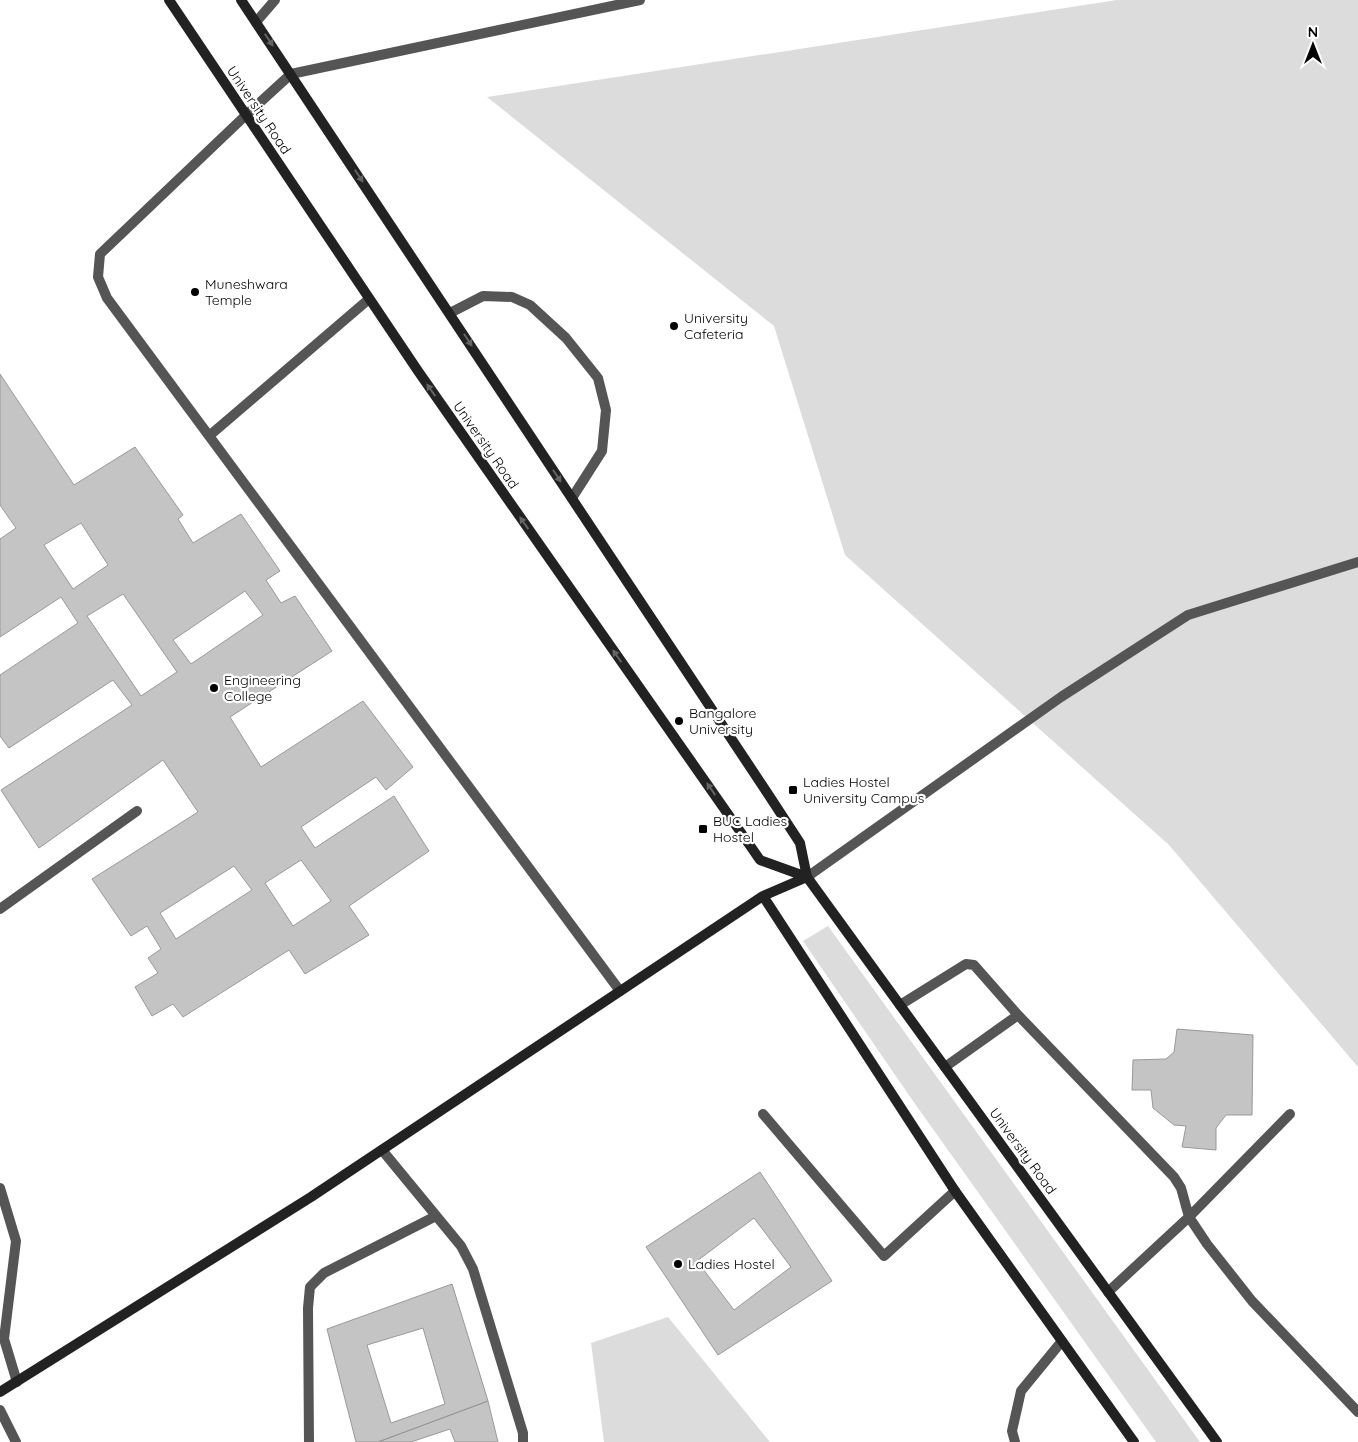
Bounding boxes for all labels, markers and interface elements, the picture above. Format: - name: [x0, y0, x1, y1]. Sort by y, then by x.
- north arrow: [1288, 20, 1338, 70]
- text: N: [1308, 23, 1318, 41]
- one-way arrow: [264, 34, 273, 47]
- street label: University Road: [223, 62, 295, 158]
- one-way arrow: [354, 169, 364, 182]
- place label: Muneshwara Temple: [205, 275, 288, 309]
- marker: Muneshwara Temple: [189, 286, 201, 298]
- place label: University Cafeteria: [684, 309, 748, 343]
- marker: University Cafeteria: [668, 320, 680, 332]
- one-way arrow: [463, 333, 473, 347]
- one-way arrow: [426, 383, 436, 397]
- street label: University Road: [449, 398, 523, 492]
- one-way arrow: [553, 469, 562, 482]
- one-way arrow: [519, 516, 529, 530]
- one-way arrow: [612, 649, 622, 663]
- place label: Engineering College: [224, 671, 301, 705]
- marker: Engineering College: [208, 682, 220, 694]
- place label: Bangalore University: [689, 704, 756, 738]
- marker: Bangalore University: [673, 715, 685, 727]
- place label: Ladies Hostel University Campus: [803, 773, 924, 807]
- one-way arrow: [706, 782, 716, 796]
- marker: Ladies Hostel University Campus: [787, 784, 799, 796]
- place label: BUC Ladies Hostel: [713, 812, 787, 846]
- marker: BUC Ladies Hostel: [697, 823, 709, 835]
- street label: University Road: [986, 1104, 1060, 1198]
- place label: Ladies Hostel: [688, 1255, 775, 1273]
- marker: Ladies Hostel: [672, 1258, 684, 1270]

